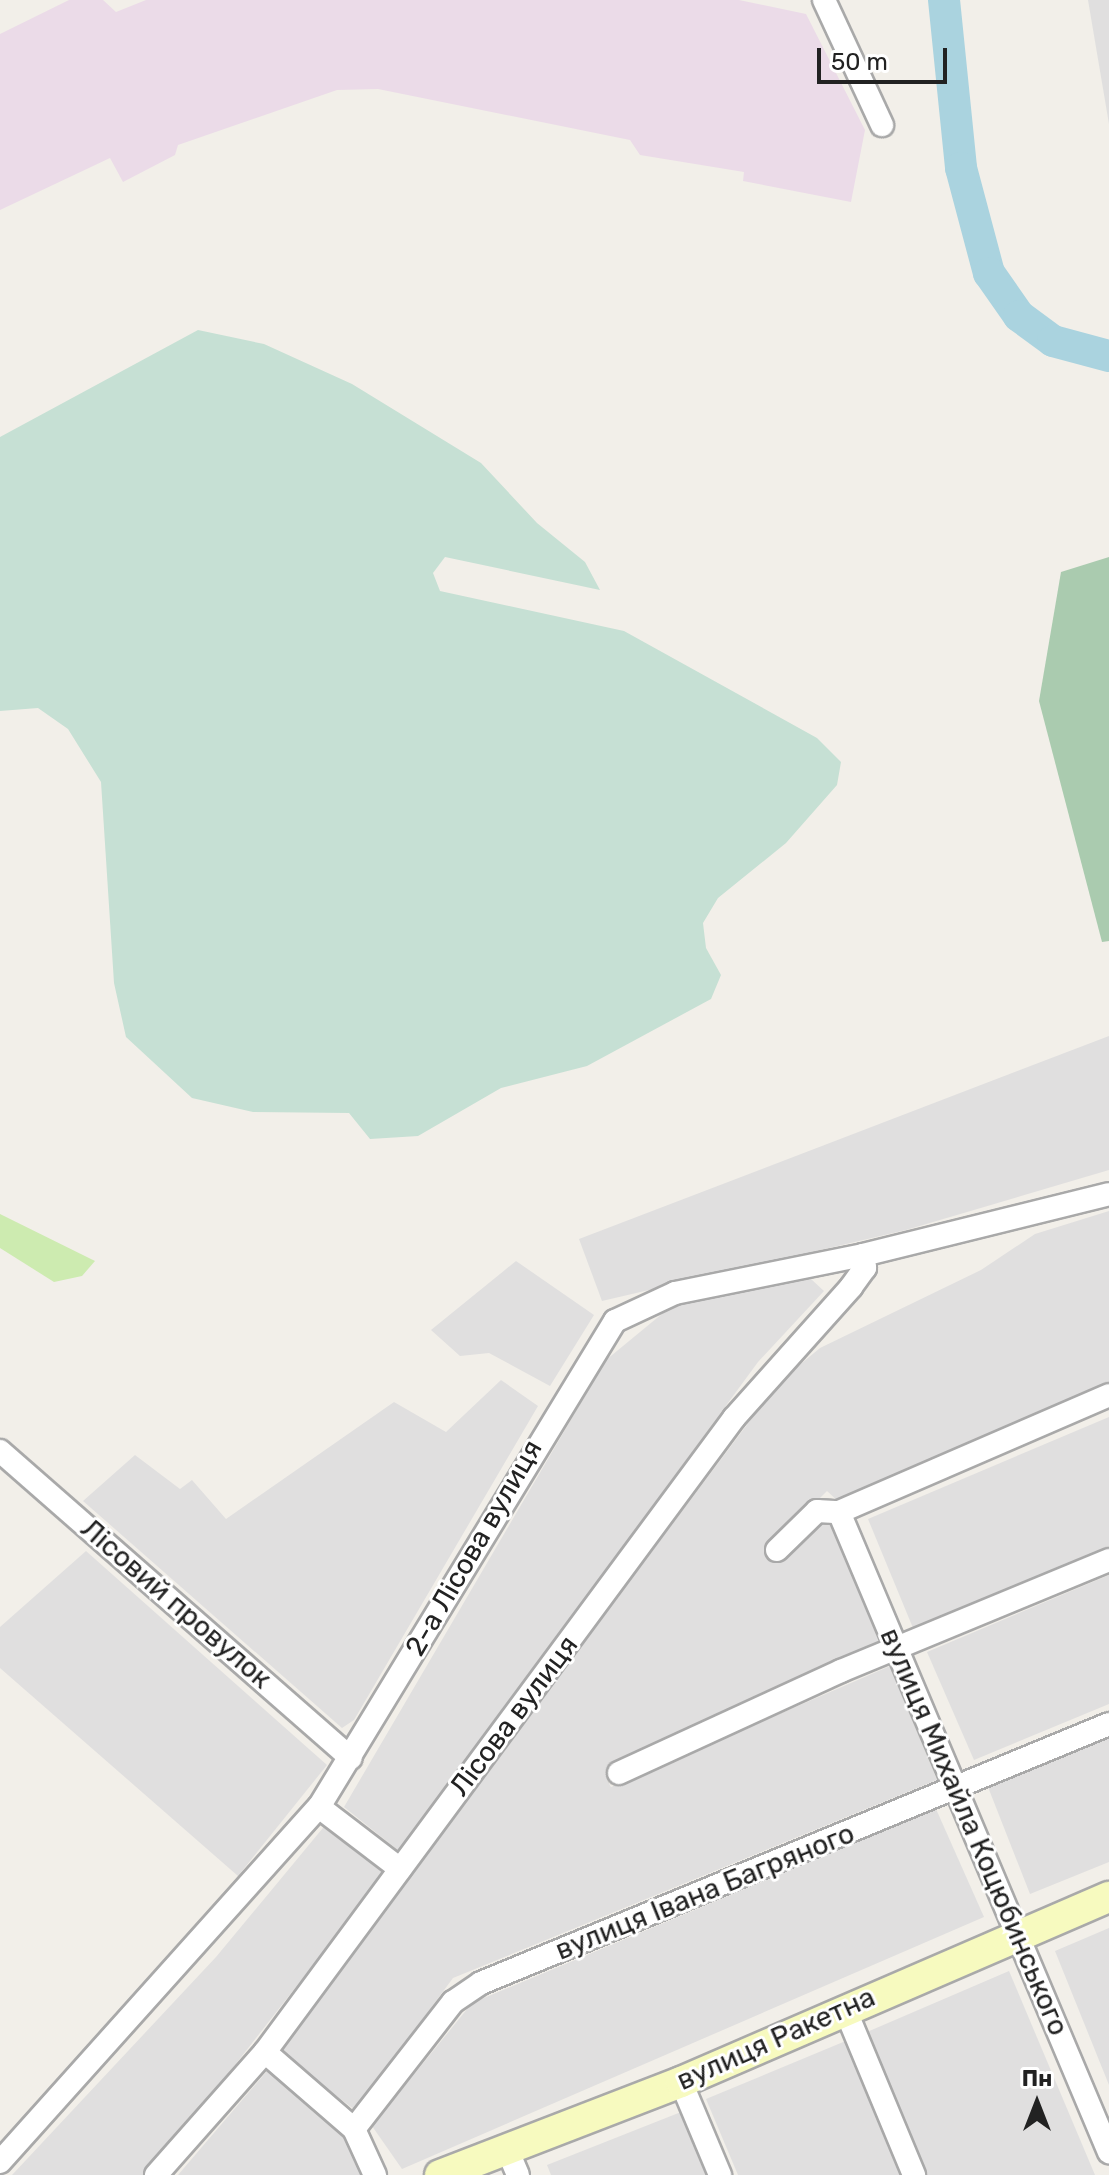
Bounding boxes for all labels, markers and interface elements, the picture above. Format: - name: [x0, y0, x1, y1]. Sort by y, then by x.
- scale bar: [821, 32, 951, 82]
- text: 50 m: [831, 48, 888, 76]
- street label: 2-а Лісова вулиця: [399, 1434, 549, 1662]
- street label: Лісовий провулок: [74, 1512, 278, 1696]
- street label: вулиця Михайла Коцюбинського: [873, 1623, 1075, 2041]
- street label: Лісова вулиця: [443, 1629, 585, 1803]
- street label: вулиця Івана Багряного: [551, 1817, 859, 1967]
- street label: вулиця Ракетна: [672, 1980, 880, 2098]
- north arrow: [997, 2063, 1077, 2143]
- text: Пн: [1022, 2065, 1052, 2092]

